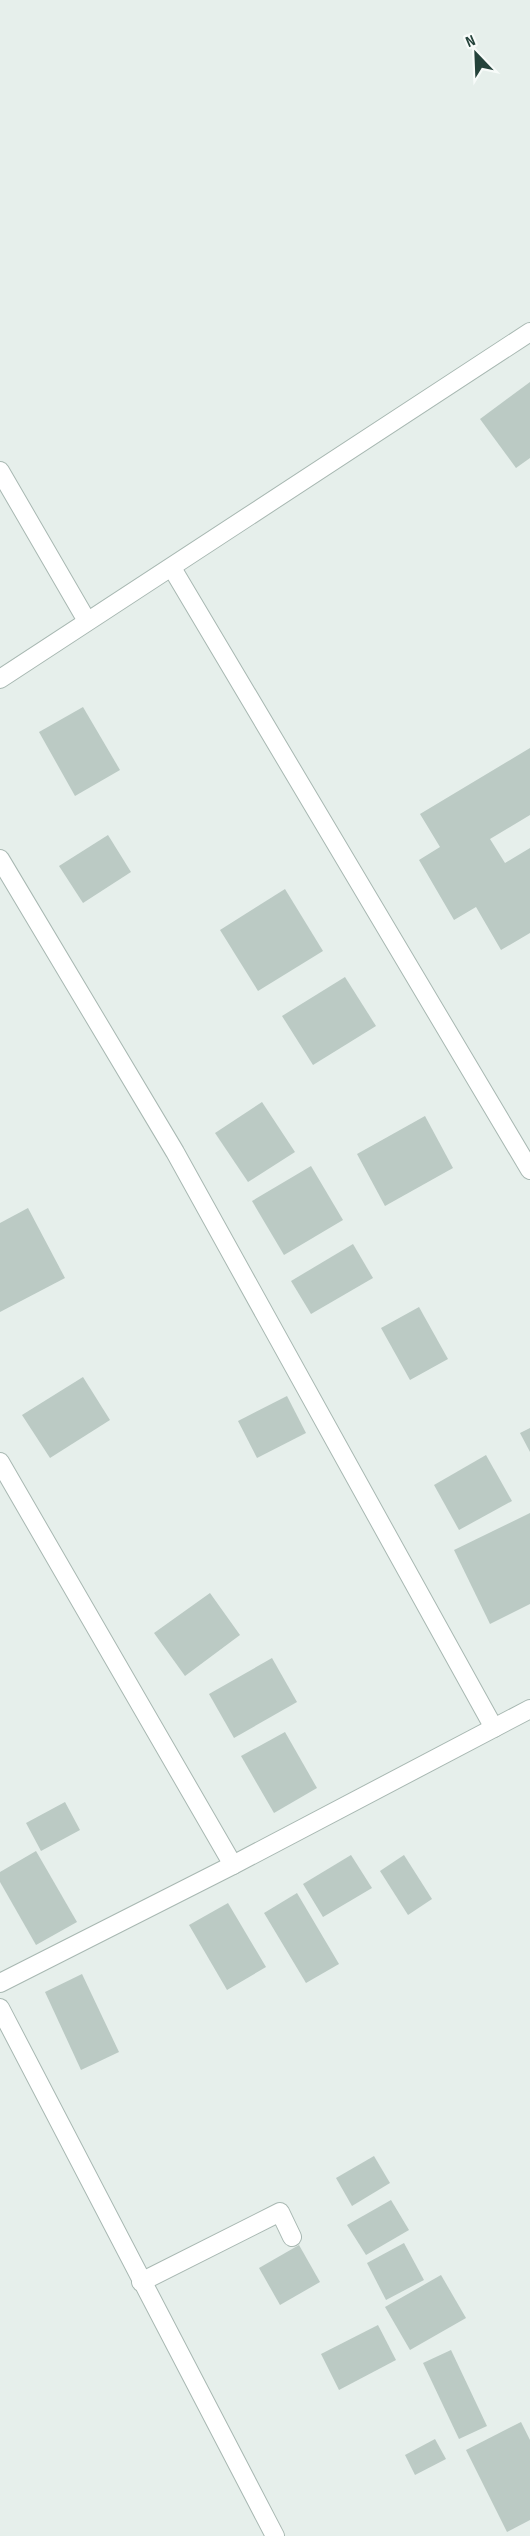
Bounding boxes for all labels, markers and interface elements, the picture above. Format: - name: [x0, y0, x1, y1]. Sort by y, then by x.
- north arrow: [446, 24, 506, 84]
- text: N: [463, 31, 478, 52]

